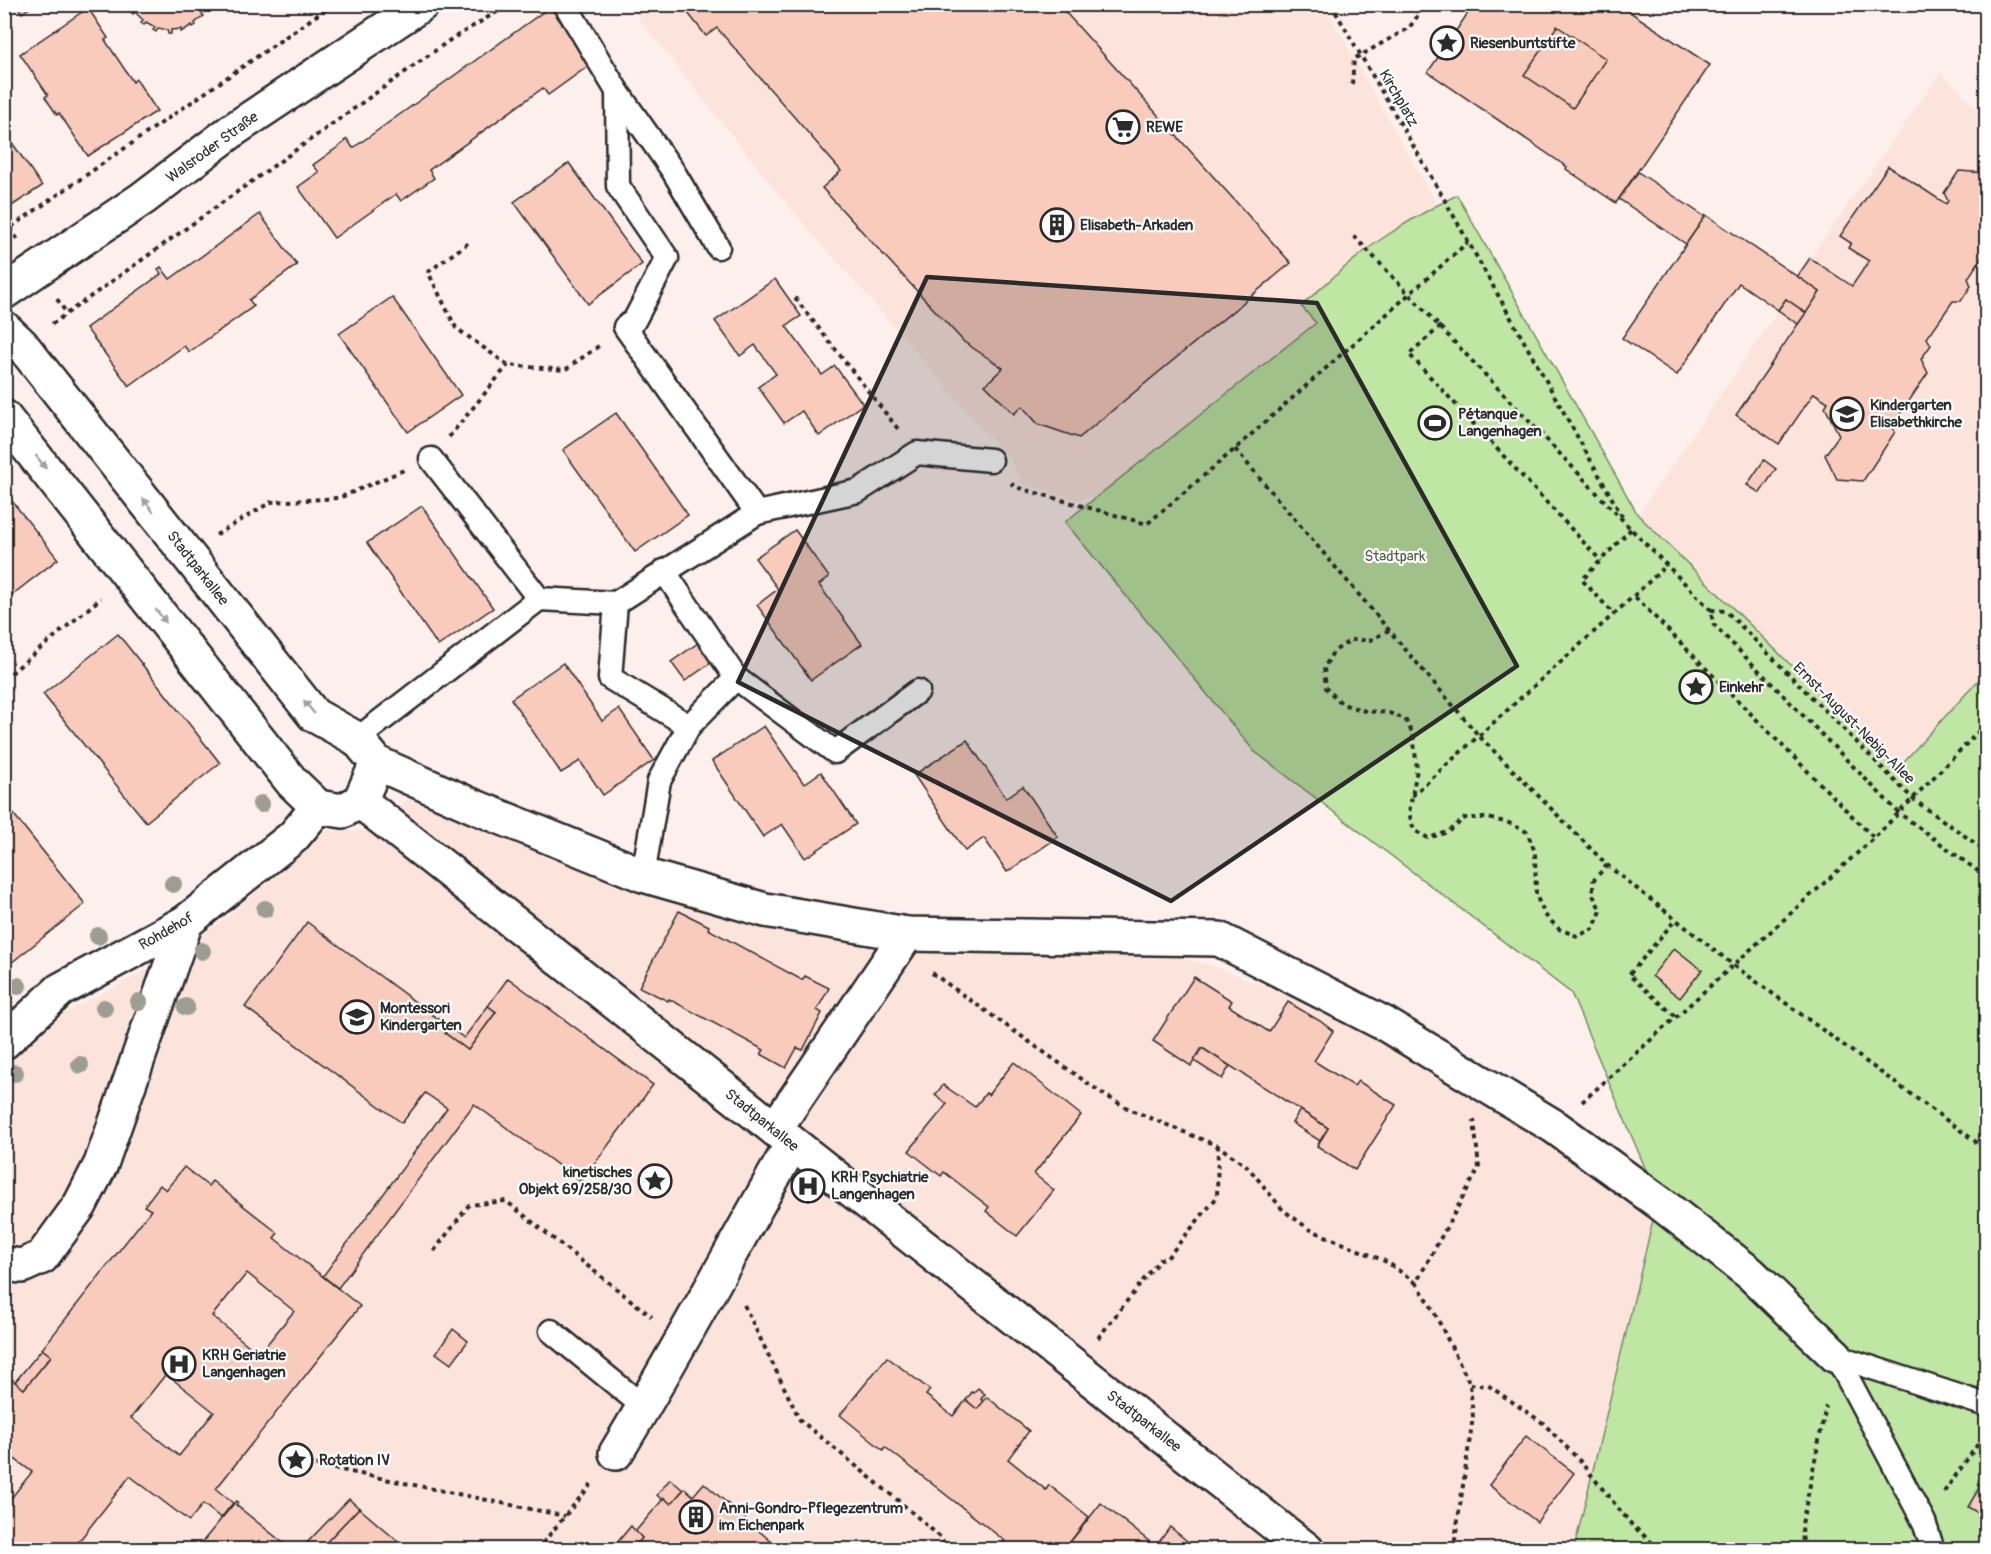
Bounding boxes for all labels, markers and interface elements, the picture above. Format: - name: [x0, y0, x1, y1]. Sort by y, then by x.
- place icon: Riesenbuntstifte: [1429, 25, 1465, 61]
- place label: Riesenbuntstifte: [1470, 34, 1576, 53]
- street label: Kirchplatz: [1375, 66, 1423, 130]
- street label: Walsroder Straße: [162, 107, 263, 187]
- supermarket icon: REWE: [1105, 109, 1141, 145]
- place label: REWE: [1146, 118, 1183, 137]
- building icon: Elisabeth-Arkaden: [1039, 207, 1075, 243]
- place label: Elisabeth-Arkaden: [1080, 216, 1194, 235]
- school or university icon: Kindergarten Elisabethkirche: [1829, 396, 1865, 432]
- place label: Kindergarten Elisabethkirche: [1870, 396, 1962, 432]
- sports icon: Pétanque Langenhagen: [1417, 405, 1453, 441]
- place label: Pétanque Langenhagen: [1458, 405, 1542, 441]
- one-way arrow: [34, 455, 46, 470]
- one-way arrow: [142, 497, 155, 513]
- street label: Stadtparkallee: [162, 527, 233, 610]
- park label: Stadtpark: [1365, 547, 1426, 566]
- one-way arrow: [155, 608, 167, 623]
- street label: Ernst-August-Nebig-Allee: [1789, 658, 1919, 789]
- place icon: Einkehr: [1678, 669, 1714, 705]
- place label: Einkehr: [1719, 678, 1764, 697]
- one-way arrow: [302, 699, 315, 715]
- street label: Rohdehof: [136, 908, 197, 955]
- school or university icon: Montessori Kindergarten: [339, 999, 375, 1035]
- place label: Montessori Kindergarten: [380, 999, 462, 1035]
- street label: Stadtparkallee: [721, 1085, 803, 1156]
- place label: kinetisches Objekt 69/258/30: [519, 1163, 632, 1199]
- place icon: kinetisches Objekt 69/258/30: [637, 1163, 673, 1199]
- hospital icon: KRH Psychiatrie Langenhagen: [790, 1168, 826, 1204]
- place label: KRH Psychiatrie Langenhagen: [831, 1168, 929, 1204]
- hospital icon: KRH Geriatrie Langenhagen: [161, 1346, 197, 1382]
- place label: KRH Geriatrie Langenhagen: [202, 1346, 286, 1382]
- street label: Stadtparkallee: [1102, 1386, 1185, 1457]
- place icon: Rotation IV: [278, 1442, 314, 1478]
- place label: Rotation IV: [319, 1451, 390, 1470]
- building icon: Anni-Gondro-Pflegezentrum im Eichenpark: [678, 1499, 714, 1535]
- place label: Anni-Gondro-Pflegezentrum im Eichenpark: [719, 1499, 903, 1535]

